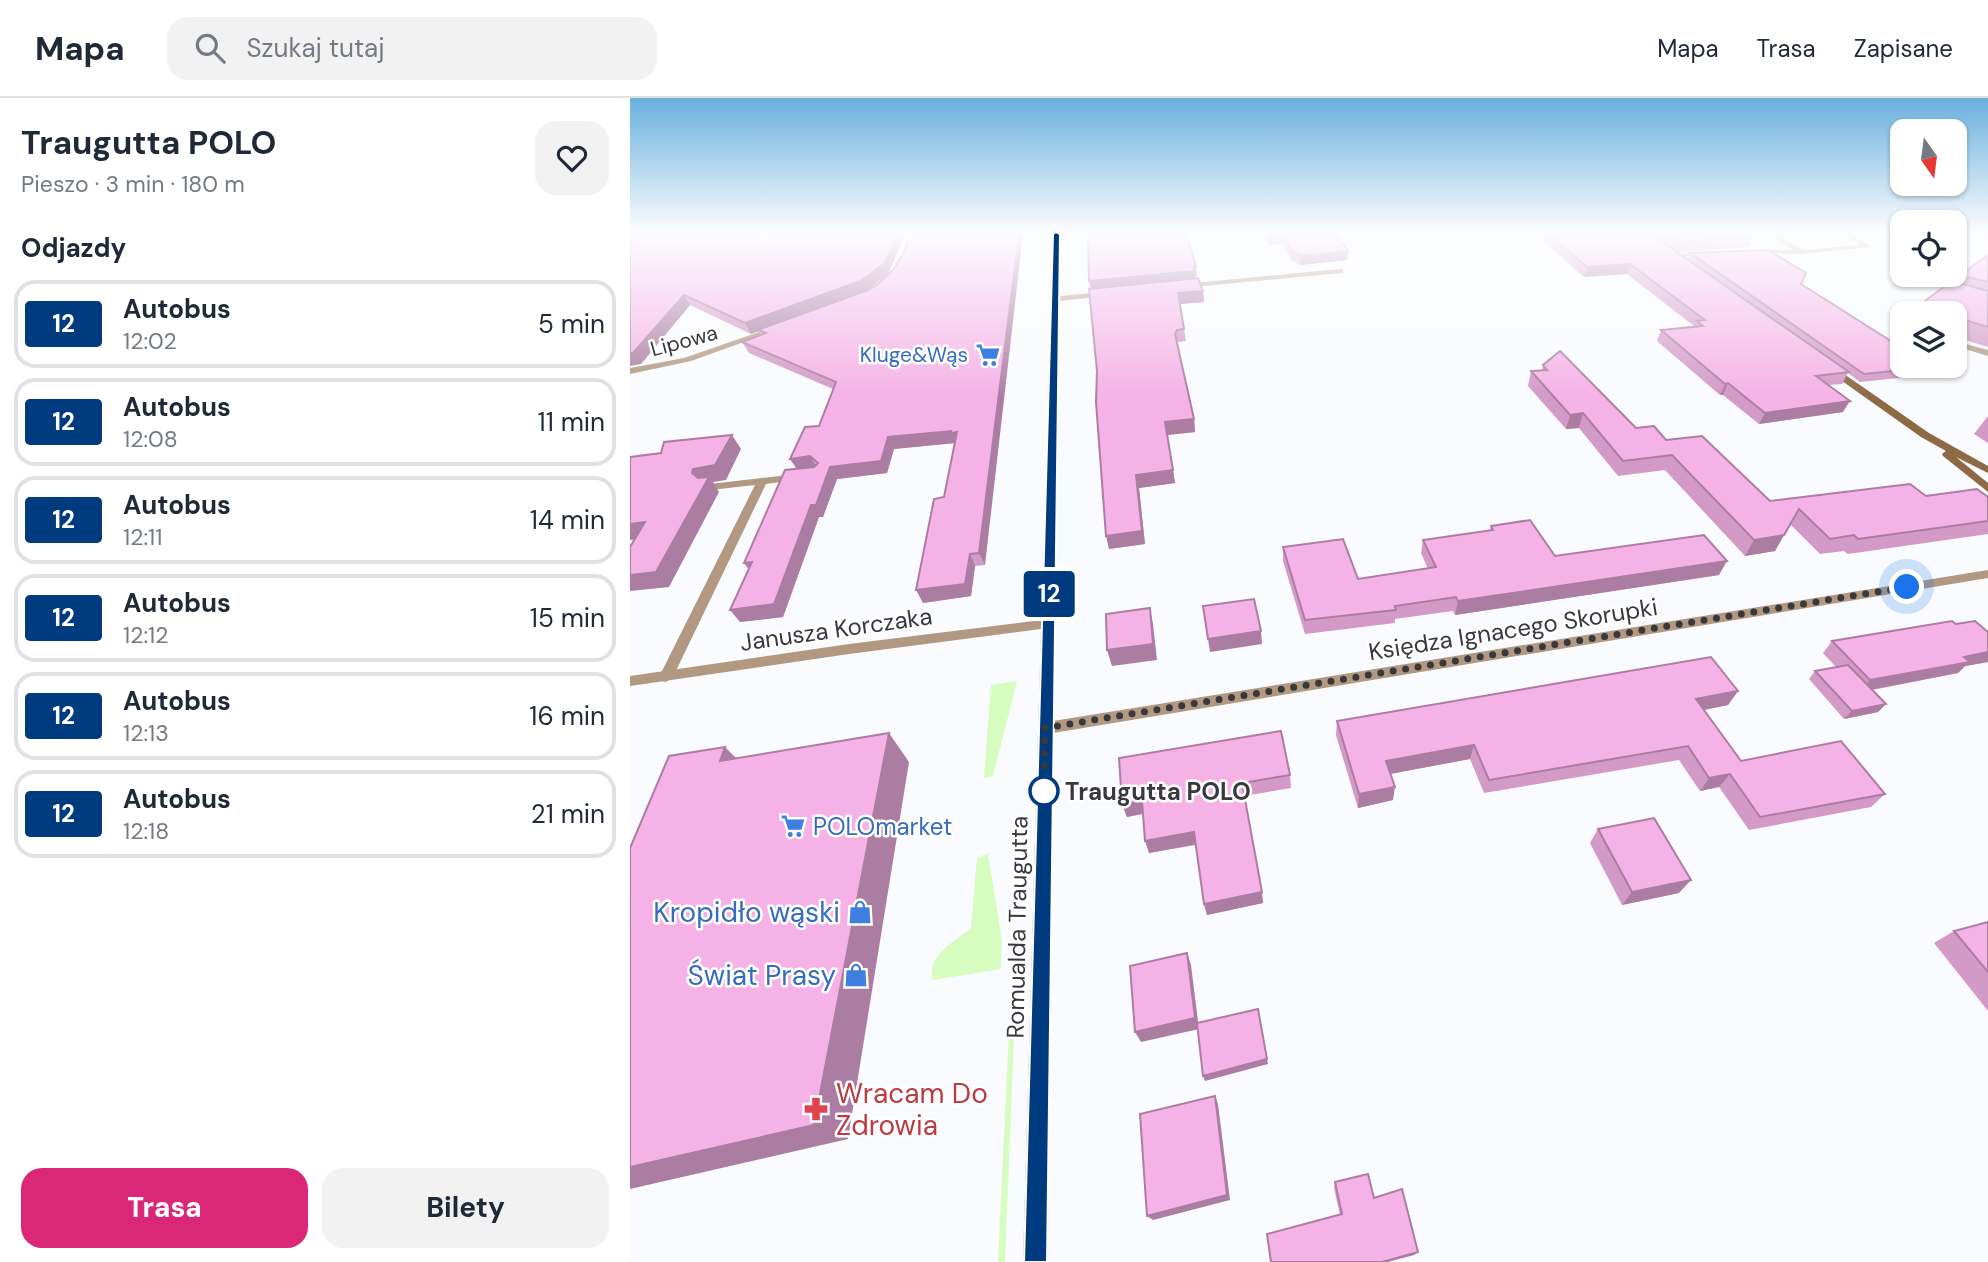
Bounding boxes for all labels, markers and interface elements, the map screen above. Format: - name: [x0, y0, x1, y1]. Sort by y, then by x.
- search box: [167, 17, 657, 80]
- text: Mapa: [35, 27, 125, 70]
- icon: search: [191, 29, 229, 67]
- text: Szukaj tutaj: [247, 31, 385, 65]
- text: Mapa: [1657, 33, 1719, 64]
- text: Trasa: [1757, 33, 1816, 64]
- text: Zapisane: [1854, 33, 1953, 64]
- north arrow: [1890, 119, 1967, 196]
- map controls: [1890, 119, 1967, 378]
- text: Traugutta POLO: [21, 121, 276, 164]
- button: heart: [535, 121, 609, 195]
- text: Pieszo · 3 min · 180 m: [21, 169, 245, 199]
- button: locate: [1890, 210, 1967, 287]
- text: Odjazdy: [21, 231, 126, 265]
- text: Autobus: [123, 292, 231, 326]
- button: layers: [1890, 301, 1967, 378]
- text: 5 min: [538, 307, 605, 341]
- text: 12: [52, 308, 75, 339]
- street label: Lipowa: [647, 319, 721, 363]
- text: 12:02: [123, 326, 177, 356]
- place label: Kluge&Wąs: [860, 341, 968, 369]
- supermarket icon: Kluge&Wąs: [974, 341, 1002, 369]
- text: Autobus: [123, 390, 231, 424]
- text: 11 min: [538, 405, 605, 439]
- text: 12: [52, 406, 75, 437]
- text: 12:08: [123, 424, 178, 454]
- text: Autobus: [123, 488, 231, 522]
- text: 14 min: [530, 503, 605, 537]
- text: 12: [52, 504, 75, 535]
- text: 12:11: [123, 522, 162, 552]
- your location: [1889, 569, 1924, 604]
- line badge: 12: [1018, 571, 1080, 617]
- text: 12: [1038, 578, 1060, 609]
- text: Autobus: [123, 586, 231, 620]
- street label: Księdza Ignacego Skorupki: [1366, 591, 1660, 667]
- street label: Janusza Korczaka: [738, 600, 934, 658]
- text: 15 min: [530, 601, 605, 635]
- text: 12: [52, 602, 75, 633]
- text: 12:12: [123, 620, 169, 650]
- text: Autobus: [123, 684, 231, 718]
- text: 16 min: [529, 699, 605, 733]
- text: 12: [52, 700, 75, 731]
- text: 12:13: [123, 718, 169, 748]
- marker: Traugutta POLO: [1029, 776, 1059, 806]
- place label: Traugutta POLO: [1065, 776, 1251, 807]
- text: Autobus: [123, 782, 231, 816]
- text: 21 min: [531, 797, 605, 831]
- text: 12: [52, 798, 75, 829]
- place label: POLOmarket: [813, 811, 952, 842]
- supermarket icon: POLOmarket: [779, 812, 807, 840]
- street label: Romualda Traugutta: [1000, 815, 1034, 1039]
- text: 12:18: [123, 816, 169, 846]
- place label: Kropidło wąski: [653, 894, 840, 931]
- shop icon: Kropidło wąski: [846, 898, 874, 926]
- place label: Świat Prasy: [688, 957, 836, 994]
- shop icon: Świat Prasy: [842, 961, 870, 989]
- place label: Wracam Do Zdrowia: [836, 1075, 988, 1144]
- pharmacy icon: Wracam Do Zdrowia: [802, 1095, 830, 1123]
- button: Trasa: [21, 1168, 308, 1248]
- button: Bilety: [322, 1168, 609, 1248]

